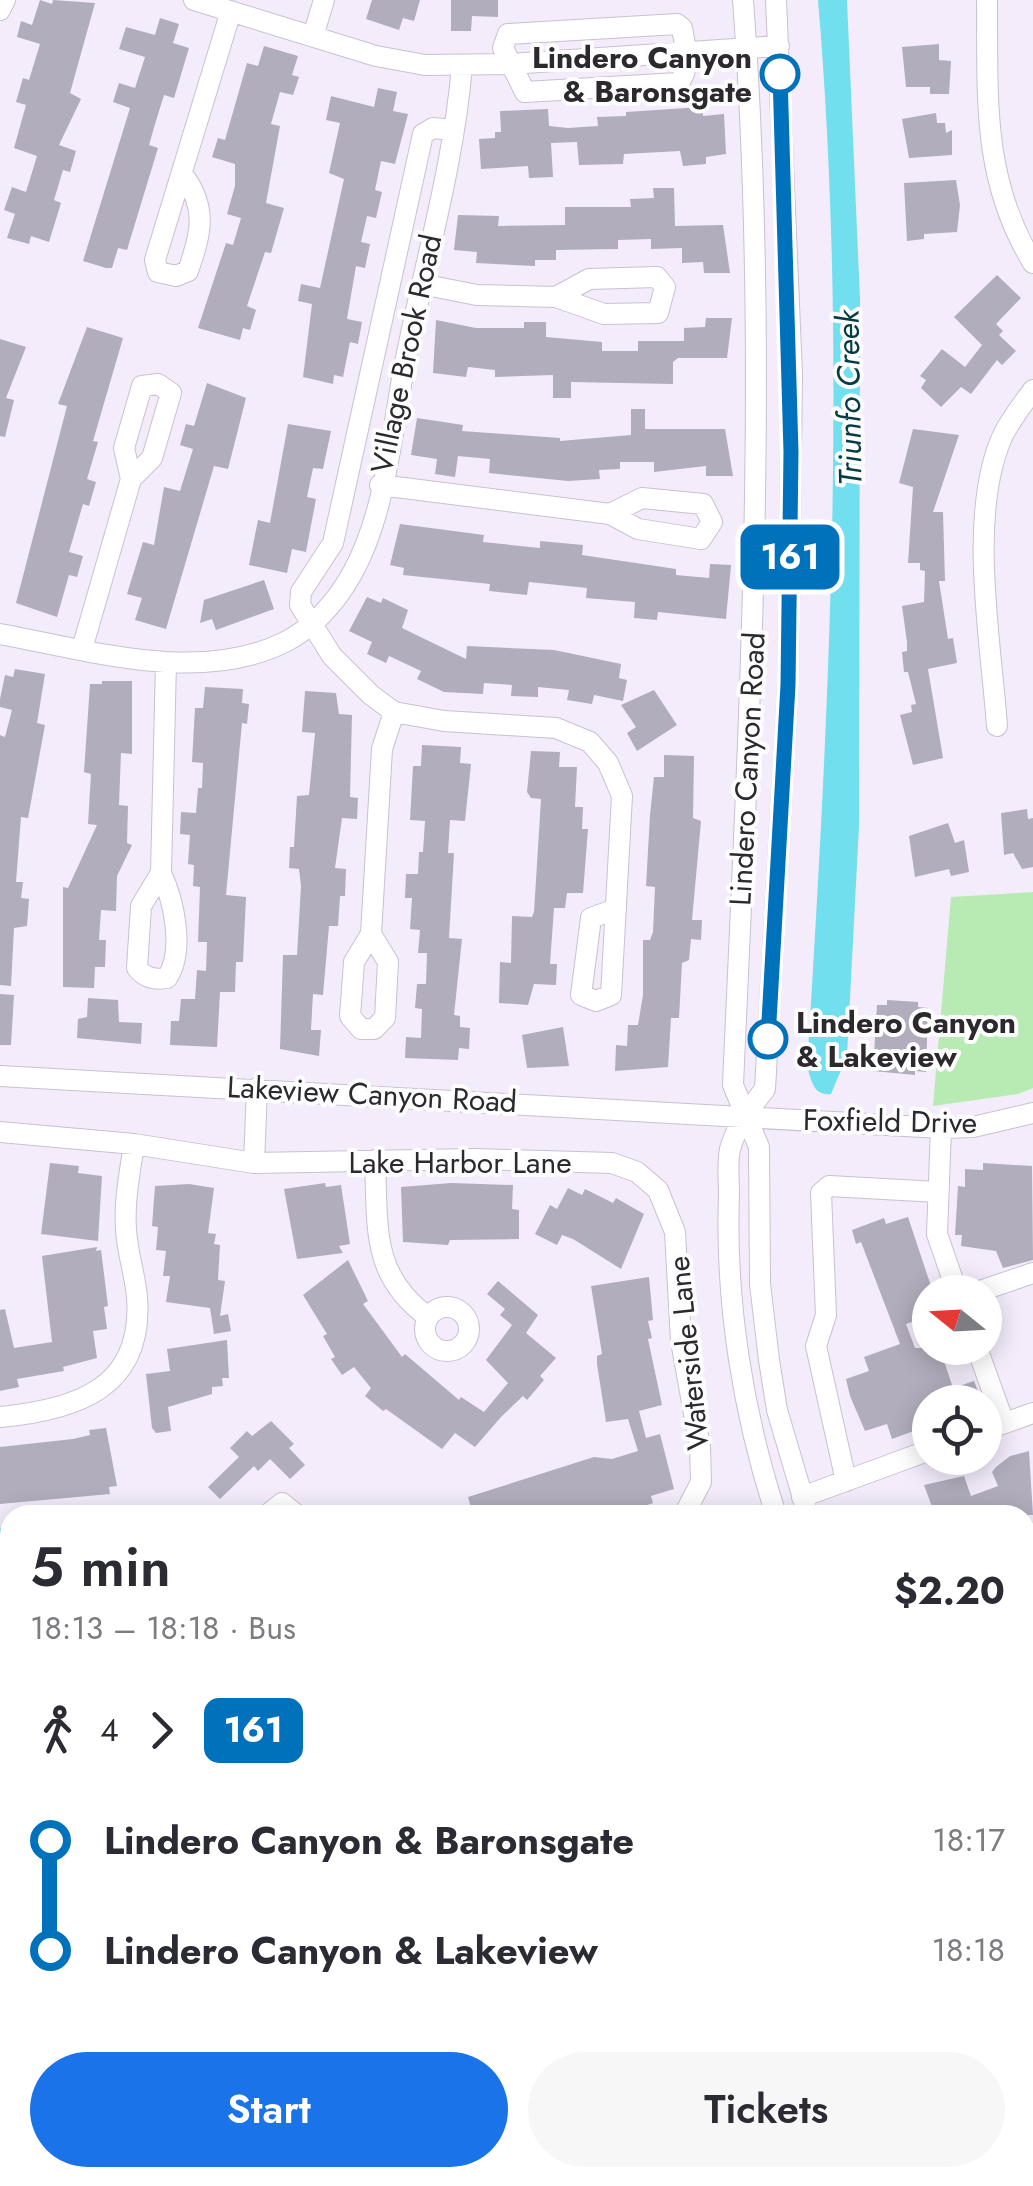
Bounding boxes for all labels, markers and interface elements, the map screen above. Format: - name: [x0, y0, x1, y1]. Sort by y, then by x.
- place label: Lindero Canyon & Baronsgate: [532, 36, 752, 113]
- marker: Lindero Canyon & Baronsgate: [761, 55, 799, 93]
- street label: Village Brook Road: [360, 230, 452, 478]
- water label: Triunfo Creek: [824, 308, 874, 486]
- line badge: 161: [732, 524, 848, 590]
- text: 161: [760, 532, 820, 582]
- street label: Lindero Canyon Road: [718, 631, 776, 907]
- place label: Lindero Canyon & Lakeview: [796, 1001, 1016, 1078]
- marker: Lindero Canyon & Lakeview: [749, 1020, 787, 1058]
- street label: Lakeview Canyon Road: [226, 1065, 518, 1123]
- street label: Foxfield Drive: [803, 1098, 977, 1144]
- street label: Lake Harbor Lane: [348, 1141, 572, 1184]
- street label: Waterside Lane: [656, 1254, 720, 1452]
- north arrow: [912, 1275, 1002, 1365]
- map controls: [912, 1275, 1002, 1475]
- button: locate: [912, 1385, 1002, 1475]
- text: 5 min: [30, 1527, 171, 1607]
- text: $2.20: [894, 1563, 1005, 1618]
- text: 18:13 – 18:18 · Bus: [30, 1605, 296, 1651]
- icon: walk: [30, 1703, 85, 1758]
- icon: forward: [134, 1703, 189, 1758]
- text: 161: [224, 1705, 283, 1755]
- text: 4: [100, 1707, 119, 1753]
- text: Lindero Canyon & Baronsgate: [104, 1813, 634, 1868]
- text: 18:17: [932, 1817, 1005, 1863]
- text: Lindero Canyon & Lakeview: [104, 1923, 598, 1978]
- text: 18:18: [932, 1927, 1005, 1973]
- button: Start: [30, 2052, 508, 2167]
- button: Tickets: [528, 2052, 1005, 2167]

